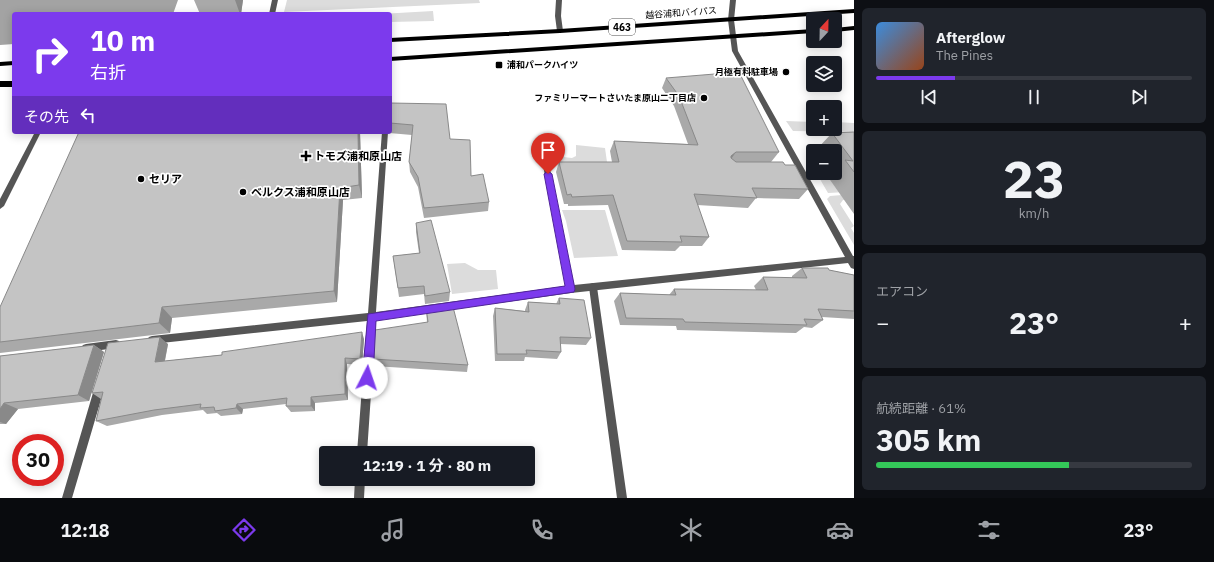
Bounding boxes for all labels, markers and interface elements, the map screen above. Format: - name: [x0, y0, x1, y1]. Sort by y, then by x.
- street label: 越谷浦和バイパス: [645, 5, 717, 20]
- north arrow: [806, 12, 842, 48]
- map controls: [806, 12, 842, 180]
- road number: 463: [609, 19, 635, 35]
- text: 10 m: [90, 22, 155, 59]
- icon: right: [24, 28, 76, 80]
- text: Afterglow: [936, 28, 1005, 47]
- text: The Pines: [936, 47, 993, 64]
- button: layers: [806, 56, 842, 92]
- place label: 浦和パークハイツ: [507, 59, 578, 70]
- marker: 浦和パークハイツ: [494, 60, 504, 70]
- text: 右折: [90, 61, 126, 84]
- place label: 月極有料駐車場: [715, 66, 778, 77]
- marker: 月極有料駐車場: [781, 67, 791, 77]
- icon: previous: [918, 86, 940, 108]
- icon: pause: [1023, 86, 1045, 108]
- icon: next: [1128, 86, 1150, 108]
- place label: ファミリーマートさいたま原山二丁目店: [534, 92, 696, 103]
- marker: ファミリーマートさいたま原山二丁目店: [699, 93, 709, 103]
- button: +: [806, 100, 842, 136]
- icon: left: [77, 104, 99, 126]
- text: その先: [24, 107, 69, 126]
- pin: [531, 133, 565, 174]
- icon: arrive: [537, 139, 559, 161]
- button: −: [806, 144, 842, 180]
- text: 23: [1003, 145, 1065, 212]
- place label: トモズ浦和原山店: [314, 149, 402, 163]
- marker: トモズ浦和原山店: [301, 151, 311, 161]
- place label: セリア: [149, 172, 182, 186]
- marker: セリア: [136, 174, 146, 184]
- place label: ベルクス浦和原山店: [251, 185, 350, 199]
- marker: ベルクス浦和原山店: [238, 187, 248, 197]
- text: km/h: [1019, 205, 1049, 222]
- text: エアコン: [876, 283, 928, 300]
- text: 23°: [1009, 303, 1059, 342]
- text: −: [876, 308, 889, 337]
- text: +: [1179, 308, 1192, 337]
- position arrow: [346, 357, 388, 399]
- text: 航続距離 · 61%: [876, 400, 966, 417]
- text: 305 km: [876, 420, 981, 459]
- speed limit sign: 30: [12, 434, 64, 486]
- text: 12:19 · 1 分 · 80 m: [363, 456, 491, 475]
- icon: directions: [230, 516, 258, 544]
- icon: music: [379, 516, 407, 544]
- icon: phone: [528, 516, 556, 544]
- icon: climate: [677, 516, 705, 544]
- icon: car: [826, 516, 854, 544]
- icon: filters: [975, 516, 1003, 544]
- text: 12:18: [60, 519, 110, 542]
- text: 23°: [1123, 519, 1154, 542]

